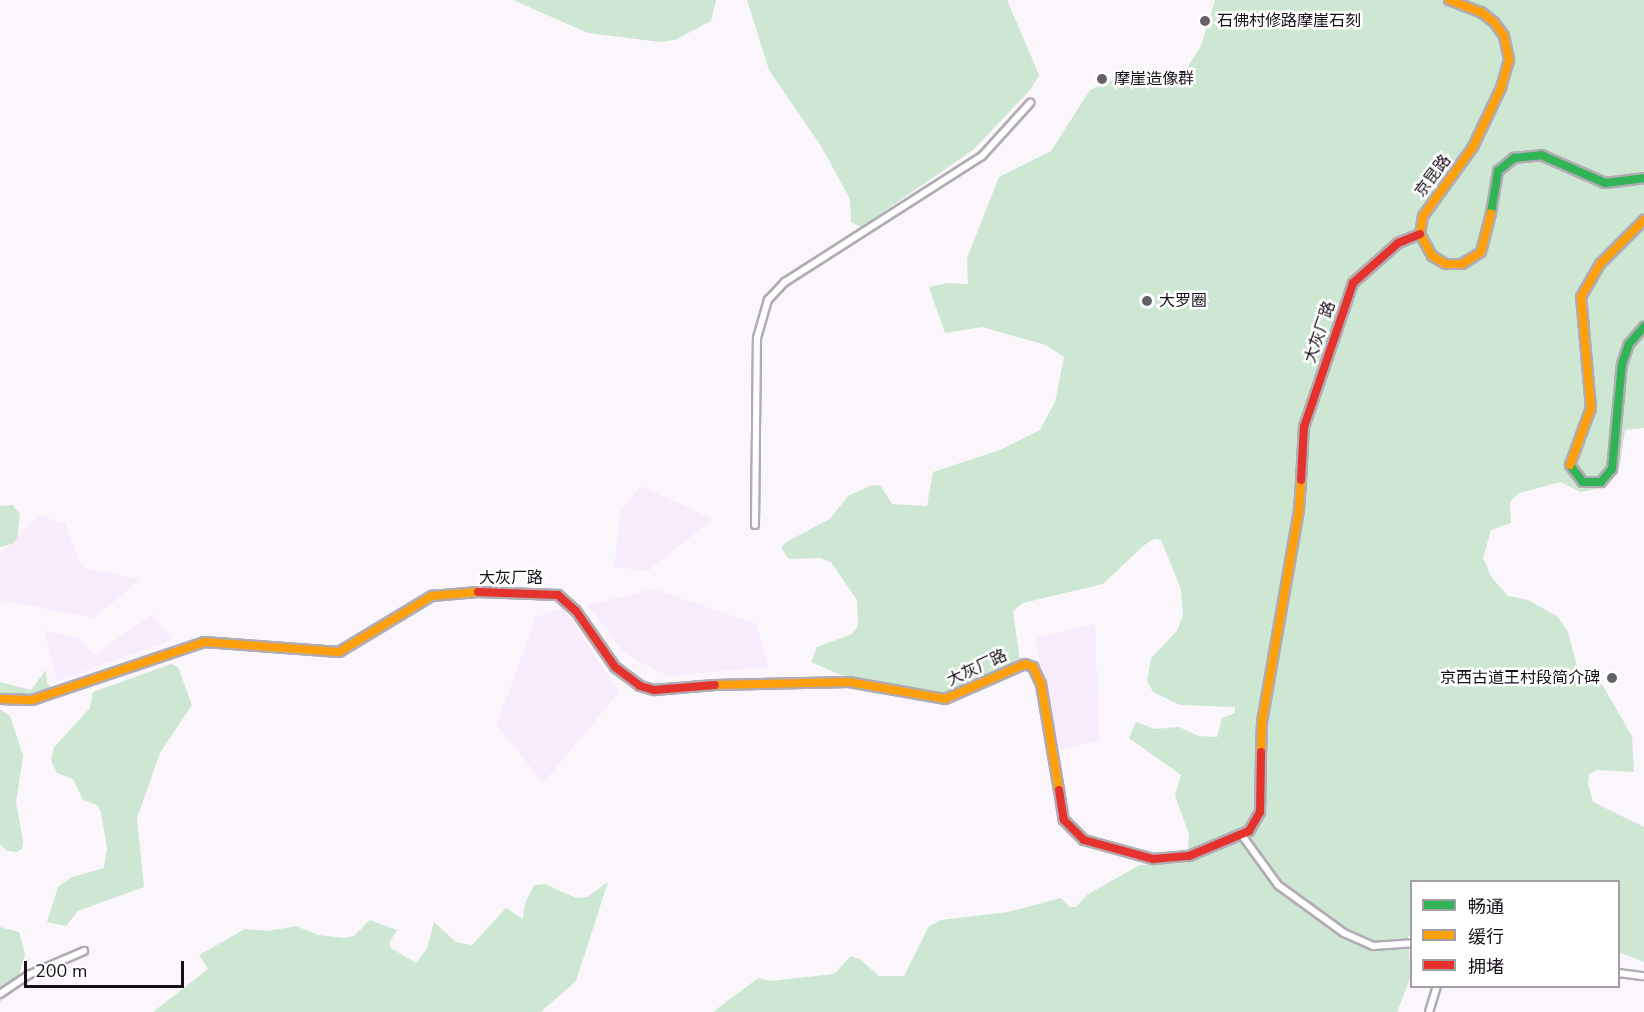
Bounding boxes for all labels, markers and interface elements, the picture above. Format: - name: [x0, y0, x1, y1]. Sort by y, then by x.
- place label: 石佛村修路摩崖石刻: [1217, 11, 1361, 31]
- marker: 石佛村修路摩崖石刻: [1198, 14, 1212, 28]
- place label: 摩崖造像群: [1114, 69, 1194, 89]
- marker: 摩崖造像群: [1095, 72, 1109, 86]
- street label: 京昆路: [1411, 151, 1455, 201]
- place label: 大罗圈: [1159, 291, 1207, 311]
- marker: 大罗圈: [1140, 294, 1154, 308]
- street label: 大灰厂路: [1301, 299, 1339, 365]
- street label: 大灰厂路: [479, 568, 543, 588]
- street label: 大灰厂路: [944, 646, 1010, 690]
- place label: 京西古道王村段简介碑: [1440, 668, 1600, 688]
- marker: 京西古道王村段简介碑: [1605, 671, 1619, 685]
- legend: [1410, 880, 1620, 988]
- text: 畅通: [1468, 895, 1504, 919]
- text: 缓行: [1468, 925, 1504, 949]
- scale bar: [27, 949, 188, 987]
- text: 拥堵: [1468, 955, 1504, 979]
- text: 200 m: [35, 959, 87, 983]

